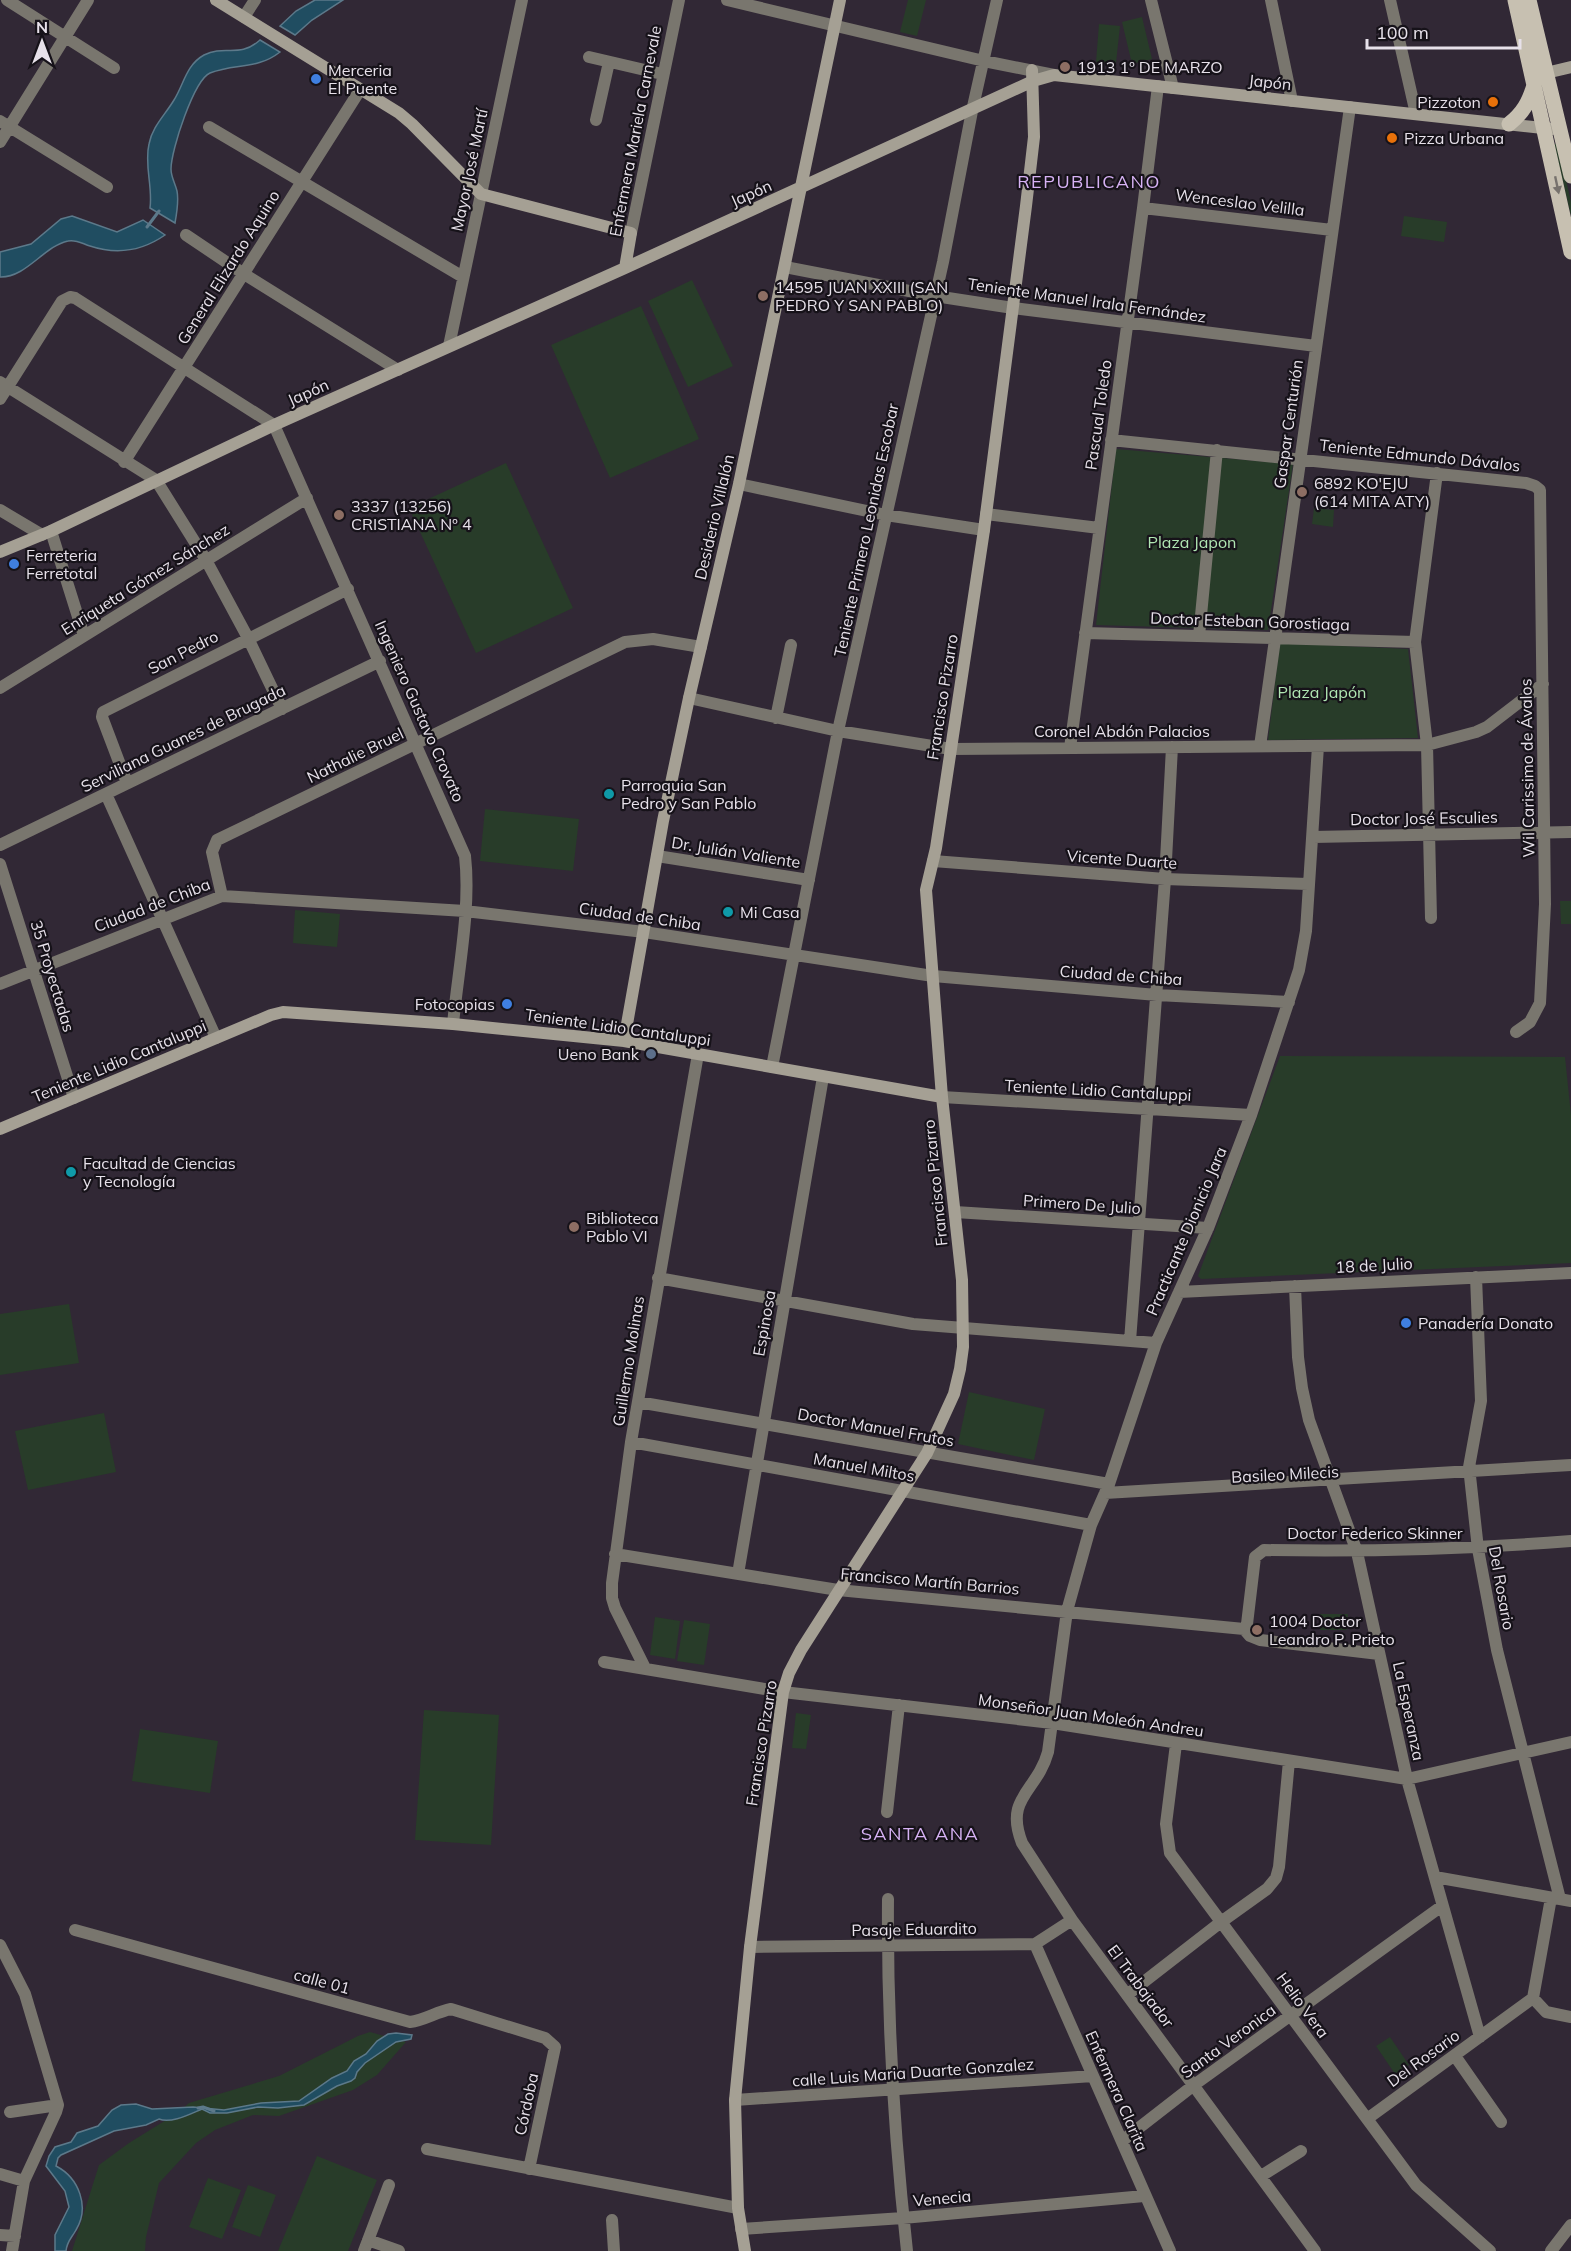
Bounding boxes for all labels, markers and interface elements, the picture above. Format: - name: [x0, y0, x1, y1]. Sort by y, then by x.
- north arrow: [12, 12, 72, 72]
- scale bar: [1367, 12, 1520, 50]
- text: N: [36, 17, 48, 37]
- text: 100 m: [1376, 21, 1429, 44]
- street label: Enfermera Mariela Carnevale: [605, 24, 665, 238]
- place label: 1913 1º DE MARZO: [1077, 57, 1223, 77]
- place label: Merceria El Puente: [328, 60, 397, 98]
- marker: 1913 1º DE MARZO: [1058, 60, 1072, 74]
- street label: Japón: [1248, 70, 1292, 94]
- marker: Merceria El Puente: [309, 72, 323, 86]
- place label: Pizzoton: [1417, 92, 1481, 112]
- marker: Pizzoton: [1486, 95, 1500, 109]
- street label: Mayor José Martí: [446, 106, 492, 233]
- place label: Pizza Urbana: [1404, 128, 1504, 148]
- marker: Pizza Urbana: [1385, 131, 1399, 145]
- district label: REPUBLICANO: [1017, 170, 1161, 193]
- street label: Japón: [727, 175, 775, 211]
- one-way arrow: [1552, 176, 1562, 195]
- street label: Wenceslao Velilla: [1174, 184, 1306, 220]
- street label: General Elizardo Aquino: [172, 186, 284, 348]
- street label: Teniente Manuel Irala Fernández: [966, 273, 1208, 327]
- place label: 14595 JUAN XXIII (SAN PEDRO Y SAN PABLO): [775, 277, 948, 315]
- marker: 14595 JUAN XXIII (SAN PEDRO Y SAN PABLO): [756, 289, 770, 303]
- street label: Gaspar Centurión: [1269, 358, 1307, 490]
- street label: Pascual Toledo: [1080, 359, 1116, 471]
- street label: Japón: [284, 374, 332, 410]
- street label: Teniente Primero Leonidas Escobar: [829, 401, 903, 659]
- street label: Teniente Edmundo Dávalos: [1319, 435, 1521, 475]
- street label: Desiderio Villalón: [690, 452, 738, 582]
- place label: 6892 KO'EJU (614 MITA ATY): [1314, 473, 1430, 511]
- marker: 6892 KO'EJU (614 MITA ATY): [1295, 485, 1309, 499]
- place label: 3337 (13256) CRISTIANA Nº 4: [351, 496, 472, 534]
- marker: 3337 (13256) CRISTIANA Nº 4: [332, 508, 346, 522]
- street label: Enriqueta Gómez Sánchez: [57, 519, 233, 639]
- park label: Plaza Japon: [1148, 532, 1236, 552]
- place label: Ferreteria Ferretotal: [26, 545, 97, 583]
- marker: Ferreteria Ferretotal: [7, 557, 21, 571]
- street label: Doctor Esteban Gorostiaga: [1150, 608, 1350, 634]
- street label: Ingeniero Gustavo Crovato: [371, 617, 469, 805]
- street label: San Pedro: [144, 626, 222, 678]
- street label: Francisco Pizarro: [922, 633, 962, 761]
- street label: Wil Carissimo de Ávalos: [1515, 678, 1539, 858]
- street label: Serviliana Guanes de Brugada: [77, 680, 289, 796]
- park label: Plaza Japón: [1278, 682, 1366, 702]
- street label: Coronel Abdón Palacios: [1034, 721, 1210, 741]
- street label: Nathalie Bruel: [303, 723, 407, 787]
- place label: Parroquia San Pedro y San Pablo: [621, 775, 756, 813]
- marker: Parroquia San Pedro y San Pablo: [602, 787, 616, 801]
- street label: Doctor José Esculies: [1350, 807, 1498, 829]
- street label: Dr. Julián Valiente: [670, 832, 802, 872]
- street label: Vicente Duarte: [1066, 845, 1178, 873]
- street label: Ciudad de Chiba: [91, 874, 213, 936]
- street label: Ciudad de Chiba: [578, 898, 702, 934]
- place label: Mi Casa: [740, 902, 800, 922]
- marker: Mi Casa: [721, 905, 735, 919]
- street label: 35 Proyectadas: [27, 918, 79, 1034]
- street label: Ciudad de Chiba: [1059, 961, 1183, 989]
- place label: Fotocopias: [415, 994, 495, 1014]
- marker: Fotocopias: [500, 997, 514, 1011]
- street label: Teniente Lidio Cantaluppi: [524, 1004, 712, 1050]
- street label: Teniente Lidio Cantaluppi: [29, 1015, 209, 1107]
- place label: Ueno Bank: [558, 1044, 640, 1064]
- marker: Ueno Bank: [644, 1047, 658, 1061]
- street label: Teniente Lidio Cantaluppi: [1004, 1075, 1192, 1105]
- street label: Francisco Pizarro: [918, 1119, 952, 1247]
- street label: Practicante Dionicio Jara: [1141, 1144, 1231, 1318]
- place label: Facultad de Ciencias y Tecnología: [83, 1153, 236, 1191]
- marker: Facultad de Ciencias y Tecnología: [64, 1165, 78, 1179]
- street label: Primero De Julio: [1023, 1190, 1141, 1218]
- place label: Biblioteca Pablo VI: [586, 1208, 659, 1246]
- marker: Biblioteca Pablo VI: [567, 1220, 581, 1234]
- street label: 18 de Julio: [1335, 1253, 1413, 1277]
- street label: Espinosa: [748, 1288, 780, 1358]
- street label: Guillermo Molinas: [608, 1294, 648, 1428]
- place label: Panadería Donato: [1418, 1313, 1553, 1333]
- marker: Panadería Donato: [1399, 1316, 1413, 1330]
- street label: Doctor Manuel Frutos: [796, 1403, 956, 1451]
- street label: Manuel Miltos: [812, 1448, 916, 1486]
- street label: Basileo Milecis: [1231, 1461, 1339, 1487]
- street label: Doctor Federico Skinner: [1287, 1523, 1463, 1543]
- street label: Del Rosario: [1485, 1544, 1519, 1632]
- street label: Francisco Martín Barrios: [840, 1563, 1020, 1599]
- place label: 1004 Doctor Leandro P. Prieto: [1269, 1611, 1395, 1649]
- marker: 1004 Doctor Leandro P. Prieto: [1250, 1623, 1264, 1637]
- street label: La Esperanza: [1389, 1660, 1429, 1762]
- street label: Francisco Pizarro: [741, 1679, 781, 1807]
- street label: Monseñor Juan Moleón Andreu: [977, 1689, 1205, 1741]
- district label: SANTA ANA: [861, 1822, 979, 1845]
- street label: Pasaje Eduardito: [851, 1918, 977, 1940]
- street label: El Trabajador: [1103, 1941, 1179, 2031]
- street label: calle 01: [292, 1964, 352, 1998]
- street label: Helio Vera: [1273, 1968, 1333, 2042]
- street label: Santa Veronica: [1177, 2000, 1279, 2082]
- street label: Del Rosario: [1383, 2025, 1463, 2091]
- street label: Enfermera Clarita: [1081, 2028, 1153, 2154]
- street label: calle Luis Maria Duarte Gonzalez: [791, 2054, 1035, 2090]
- street label: Córdoba: [510, 2071, 542, 2137]
- street label: Venecia: [912, 2185, 972, 2211]

